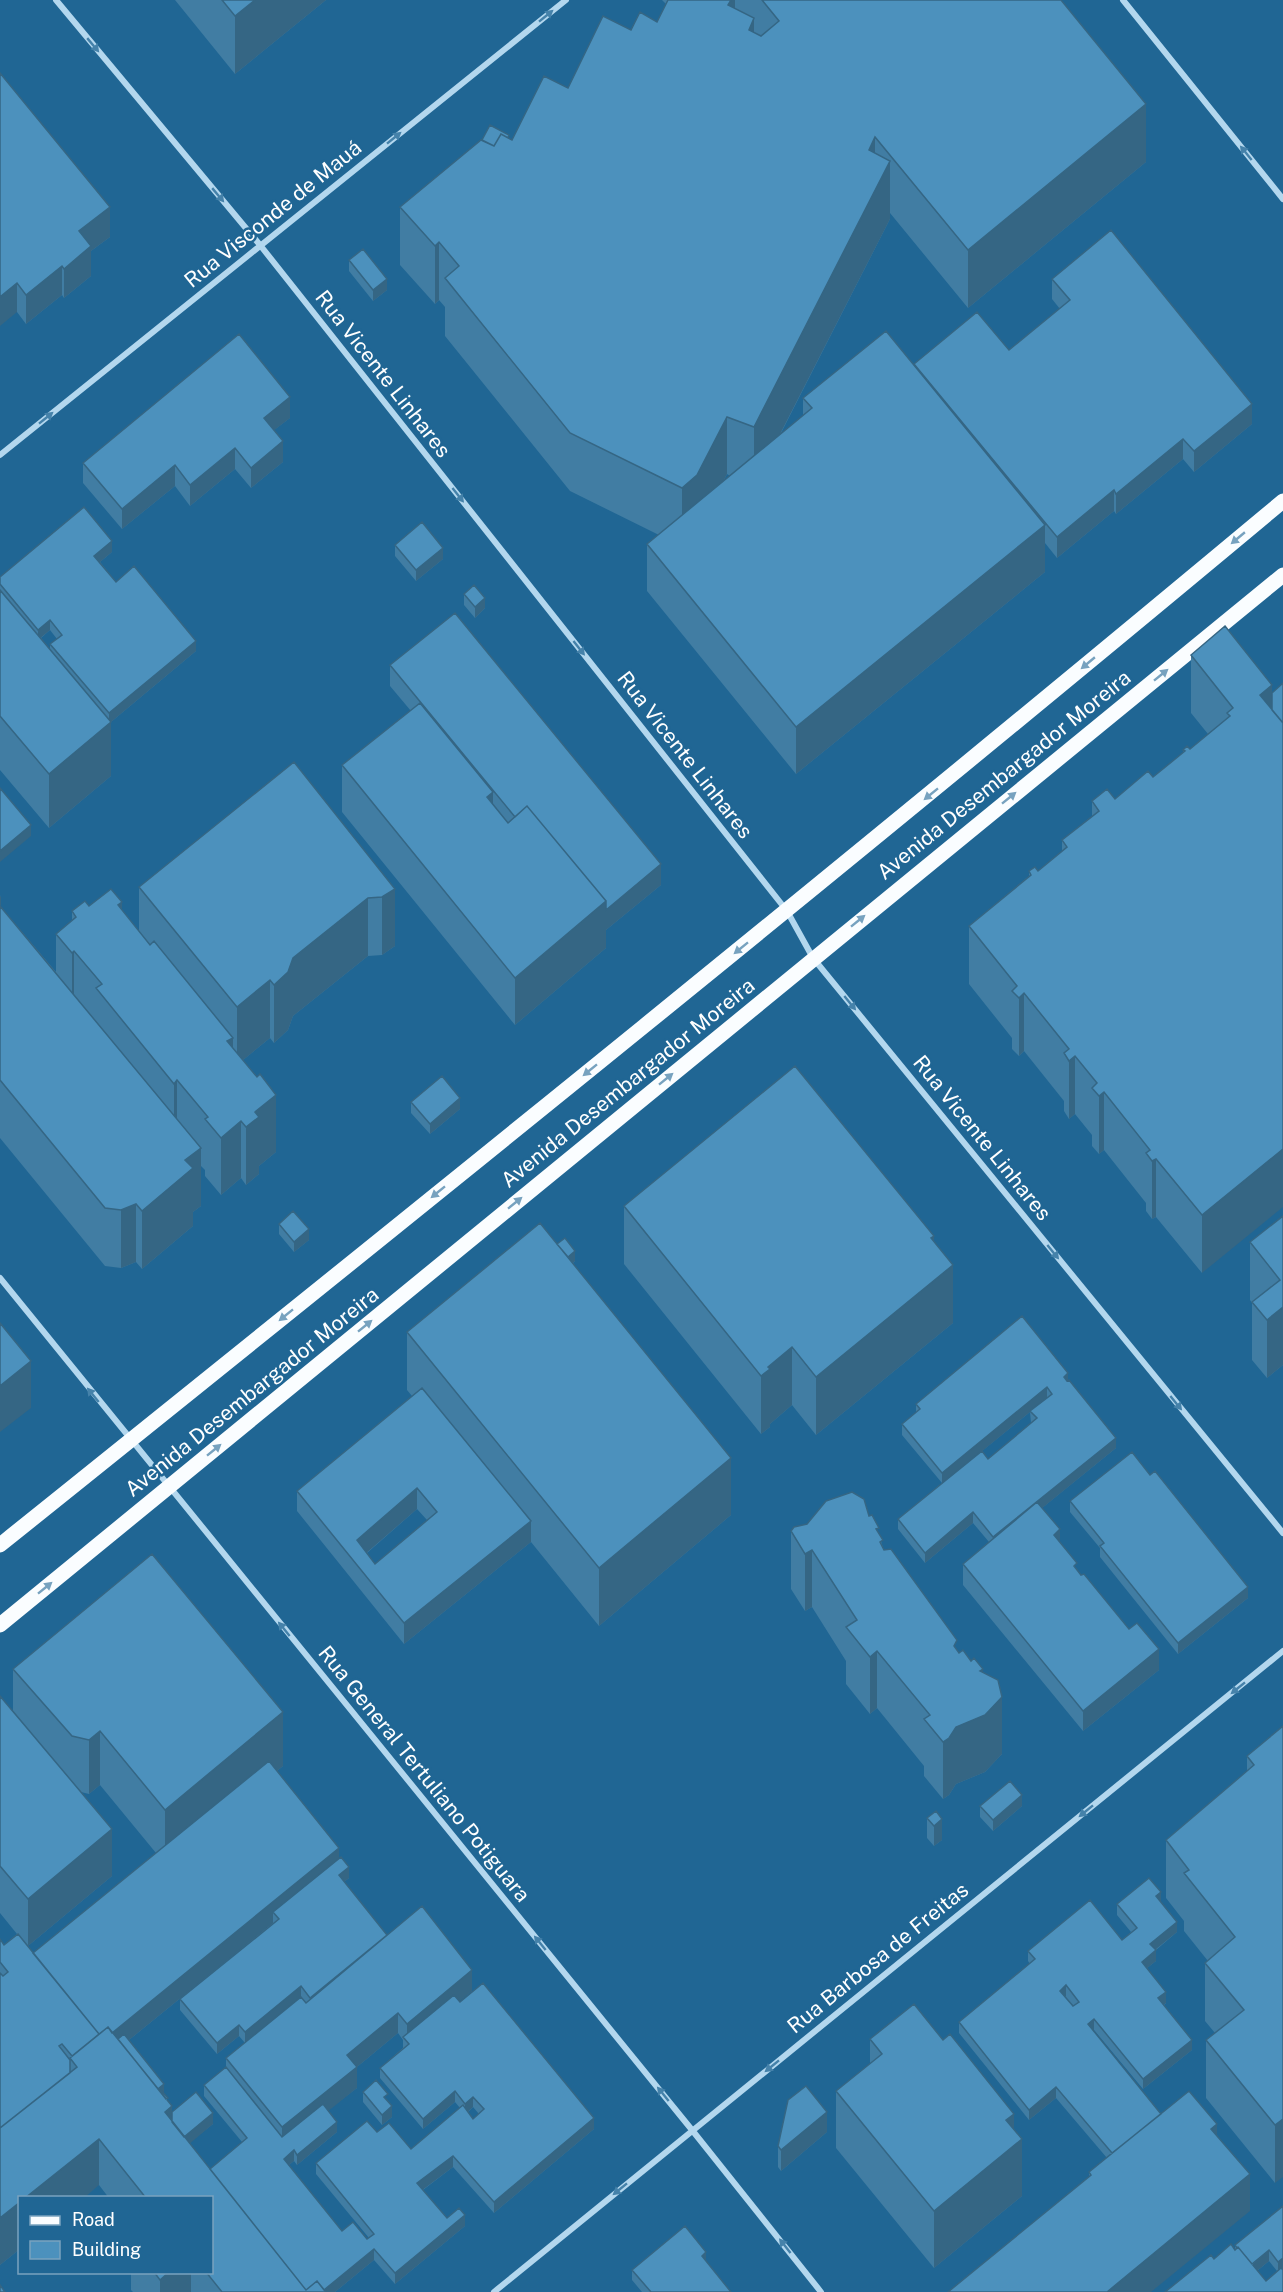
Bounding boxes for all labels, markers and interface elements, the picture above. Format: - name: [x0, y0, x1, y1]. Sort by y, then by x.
- one-way arrow: [538, 10, 554, 23]
- one-way arrow: [87, 37, 100, 53]
- one-way arrow: [386, 131, 402, 144]
- street label: Rua Visconde de Mauá: [179, 135, 366, 293]
- one-way arrow: [1240, 145, 1253, 161]
- one-way arrow: [211, 187, 224, 202]
- street label: Rua Vicente Linhares: [310, 285, 456, 462]
- one-way arrow: [38, 412, 53, 425]
- one-way arrow: [451, 487, 464, 503]
- one-way arrow: [1230, 532, 1246, 545]
- one-way arrow: [572, 640, 585, 656]
- one-way arrow: [1080, 657, 1096, 670]
- street label: Avenida Desembargador Moreira: [872, 665, 1135, 885]
- street label: Rua Vicente Linhares: [612, 666, 758, 843]
- one-way arrow: [1153, 669, 1168, 682]
- one-way arrow: [923, 787, 939, 800]
- one-way arrow: [1001, 792, 1017, 805]
- one-way arrow: [850, 915, 866, 928]
- one-way arrow: [734, 941, 749, 953]
- street label: Avenida Desembargador Moreira: [496, 973, 759, 1193]
- one-way arrow: [843, 996, 855, 1011]
- street label: Rua Vicente Linhares: [908, 1050, 1057, 1225]
- one-way arrow: [582, 1063, 597, 1076]
- one-way arrow: [658, 1072, 674, 1085]
- one-way arrow: [430, 1186, 446, 1199]
- one-way arrow: [507, 1196, 523, 1209]
- one-way arrow: [1046, 1244, 1059, 1259]
- street label: Avenida Desembargador Moreira: [120, 1282, 383, 1502]
- one-way arrow: [278, 1308, 294, 1321]
- one-way arrow: [357, 1320, 373, 1333]
- one-way arrow: [87, 1387, 100, 1403]
- one-way arrow: [1170, 1395, 1183, 1411]
- one-way arrow: [206, 1444, 222, 1457]
- one-way arrow: [38, 1582, 53, 1594]
- one-way arrow: [278, 1622, 291, 1637]
- street label: Rua General Tertuliano Potiguara: [313, 1641, 536, 1907]
- one-way arrow: [1230, 1681, 1245, 1694]
- one-way arrow: [1078, 1804, 1094, 1817]
- street label: Rua Barbosa de Freitas: [782, 1877, 973, 2038]
- one-way arrow: [533, 1935, 546, 1951]
- one-way arrow: [764, 2059, 779, 2071]
- one-way arrow: [656, 2086, 669, 2102]
- one-way arrow: [612, 2182, 628, 2195]
- legend: [18, 2196, 213, 2274]
- text: Road: [72, 2209, 115, 2230]
- one-way arrow: [778, 2238, 791, 2254]
- text: Building: [72, 2239, 141, 2260]

